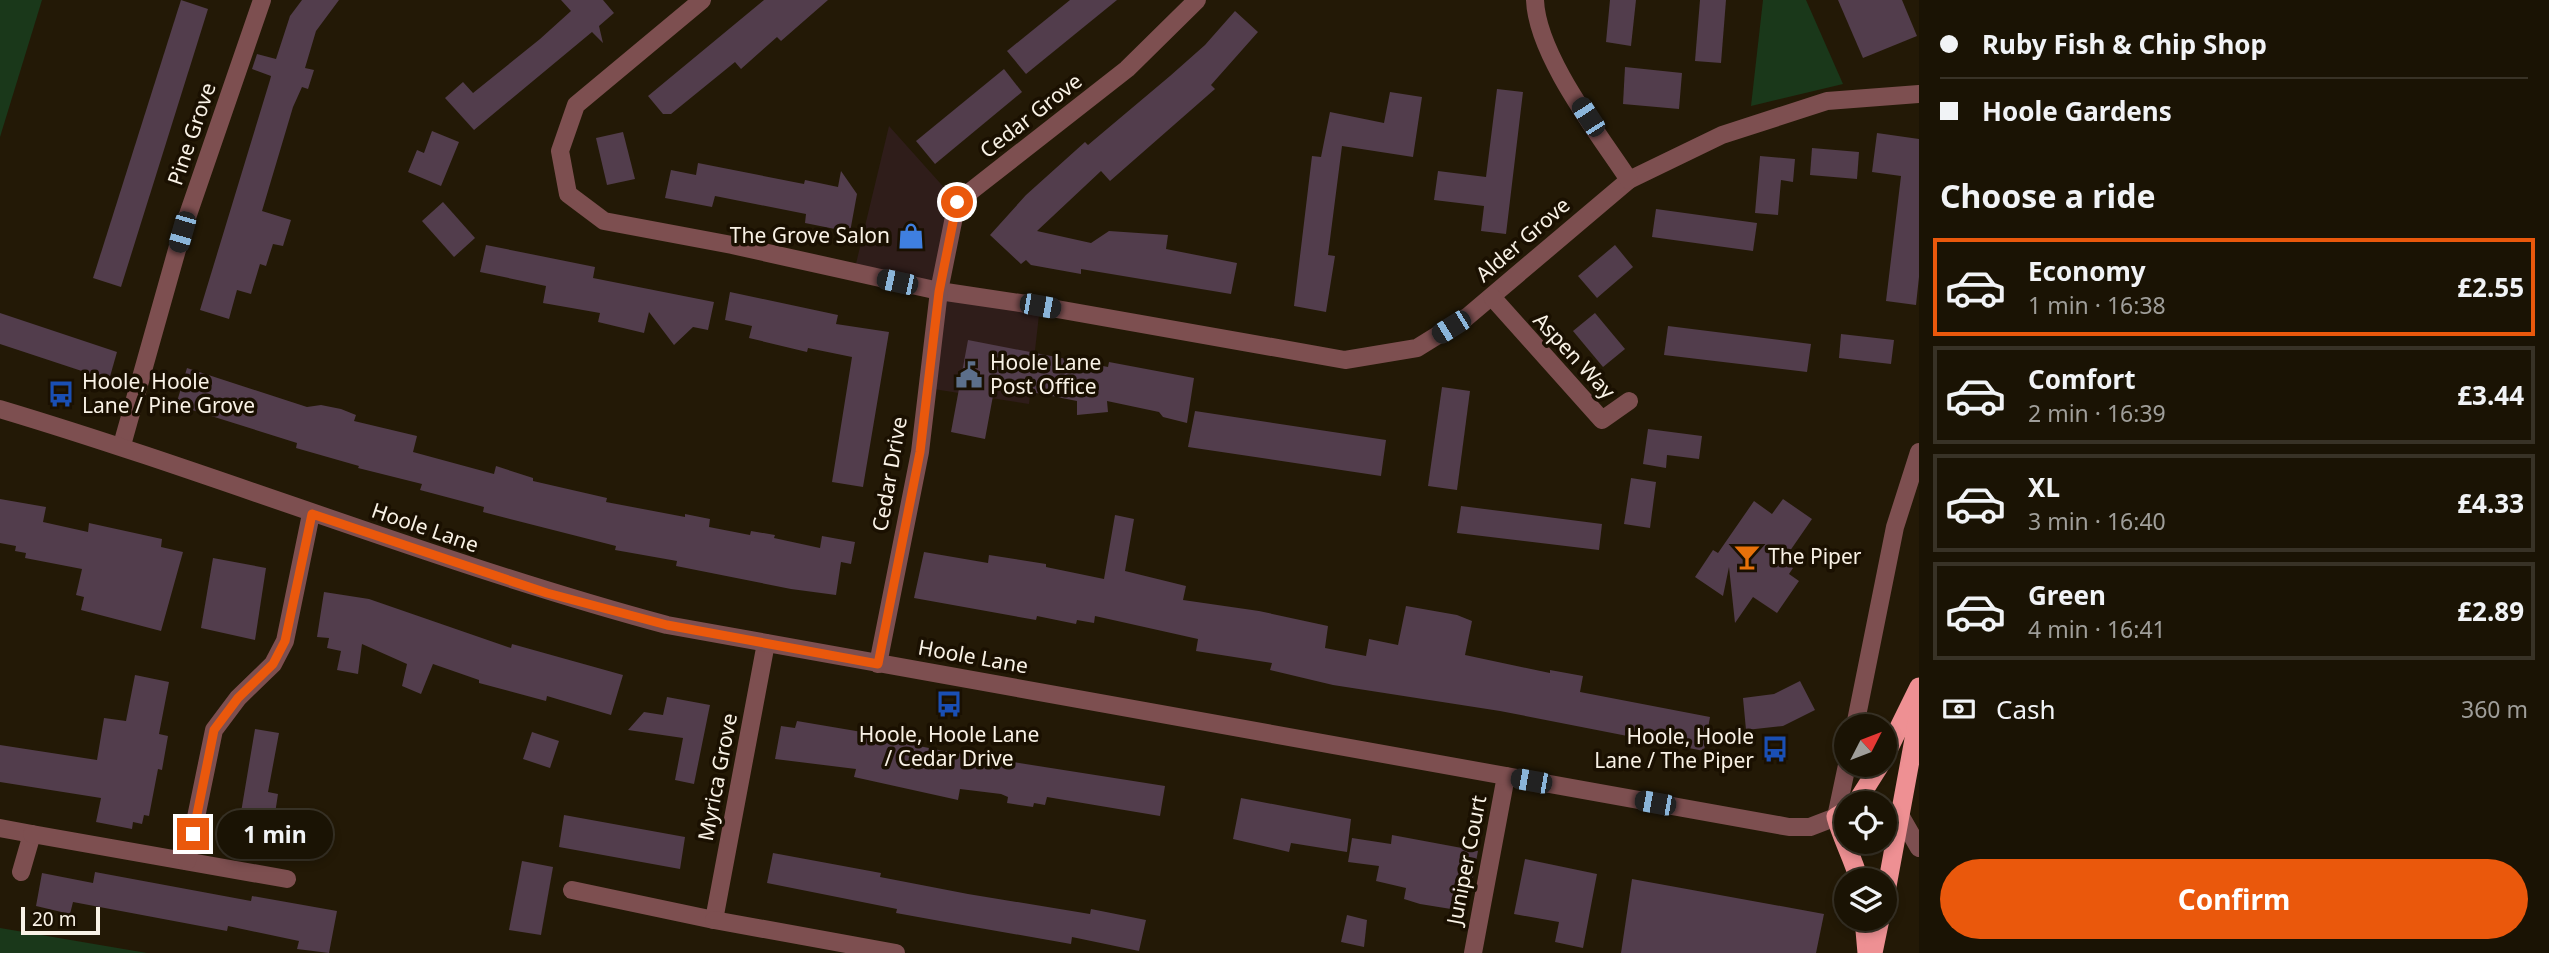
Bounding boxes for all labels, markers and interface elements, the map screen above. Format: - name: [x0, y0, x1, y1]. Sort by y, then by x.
- text: Ruby Fish & Chip Shop: [1982, 26, 2267, 62]
- street label: Cedar Grove: [974, 67, 1087, 164]
- street label: Pine Grove: [160, 79, 222, 189]
- text: Hoole Gardens: [1982, 93, 2172, 129]
- car: [1568, 94, 1609, 140]
- text: Choose a ride: [1940, 174, 2156, 217]
- route start: [941, 186, 973, 218]
- street label: Alder Grove: [1469, 191, 1575, 288]
- car: [167, 209, 198, 255]
- place label: The Grove Salon: [730, 221, 890, 249]
- shop icon: The Grove Salon: [896, 221, 926, 251]
- text: Economy: [2028, 253, 2146, 289]
- icon: car: [1944, 256, 2007, 319]
- car: [875, 267, 920, 297]
- text: £2.55: [2457, 269, 2524, 305]
- text: 1 min · 16:38: [2028, 289, 2166, 321]
- car: [1018, 292, 1063, 320]
- street label: Aspen Way: [1528, 306, 1622, 405]
- car: [1428, 307, 1475, 347]
- place label: Hoole Lane Post Office: [990, 348, 1101, 400]
- public building icon: Hoole Lane Post Office: [954, 360, 984, 390]
- text: Comfort: [2028, 361, 2136, 397]
- icon: car: [1944, 364, 2007, 427]
- place label: Hoole, Hoole Lane / Pine Grove: [82, 367, 255, 419]
- text: £3.44: [2457, 377, 2524, 413]
- bus stop icon: Hoole, Hoole Lane / Pine Grove: [46, 379, 76, 409]
- text: 2 min · 16:39: [2028, 397, 2166, 429]
- street label: Cedar Drive: [865, 414, 913, 533]
- text: XL: [2028, 469, 2060, 505]
- icon: car: [1944, 472, 2007, 535]
- text: £4.33: [2457, 485, 2524, 521]
- street label: Hoole Lane: [368, 496, 483, 558]
- text: 3 min · 16:40: [2028, 505, 2166, 537]
- bar icon: The Piper: [1732, 542, 1762, 572]
- place label: The Piper: [1768, 542, 1862, 570]
- text: Green: [2028, 577, 2106, 613]
- icon: car: [1944, 580, 2007, 643]
- text: £2.89: [2457, 593, 2524, 629]
- text: 4 min · 16:41: [2028, 613, 2166, 645]
- street label: Hoole Lane: [916, 633, 1030, 679]
- bus stop icon: Hoole, Hoole Lane / Cedar Drive: [934, 689, 964, 719]
- icon: cash: [1940, 690, 1978, 728]
- text: Cash: [1996, 691, 2056, 727]
- text: 360 m: [2461, 693, 2528, 725]
- street label: Myrica Grove: [691, 711, 743, 843]
- north arrow: [1834, 714, 1897, 777]
- map controls: [1834, 714, 1897, 931]
- place label: Hoole, Hoole Lane / Cedar Drive: [859, 720, 1039, 772]
- place label: Hoole, Hoole Lane / The Piper: [1594, 722, 1754, 774]
- bus stop icon: Hoole, Hoole Lane / The Piper: [1760, 734, 1790, 764]
- car: [1509, 767, 1554, 795]
- car: [1633, 789, 1678, 817]
- button: locate: [1834, 791, 1897, 854]
- street label: Juniper Court: [1439, 792, 1492, 929]
- callout: 1 min: [218, 810, 333, 858]
- route end: [177, 818, 209, 850]
- text: 1 min: [243, 818, 307, 850]
- button: Confirm: [1940, 859, 2528, 939]
- button: layers: [1834, 868, 1897, 931]
- scale bar: [21, 904, 100, 936]
- text: 20 m: [32, 906, 76, 932]

